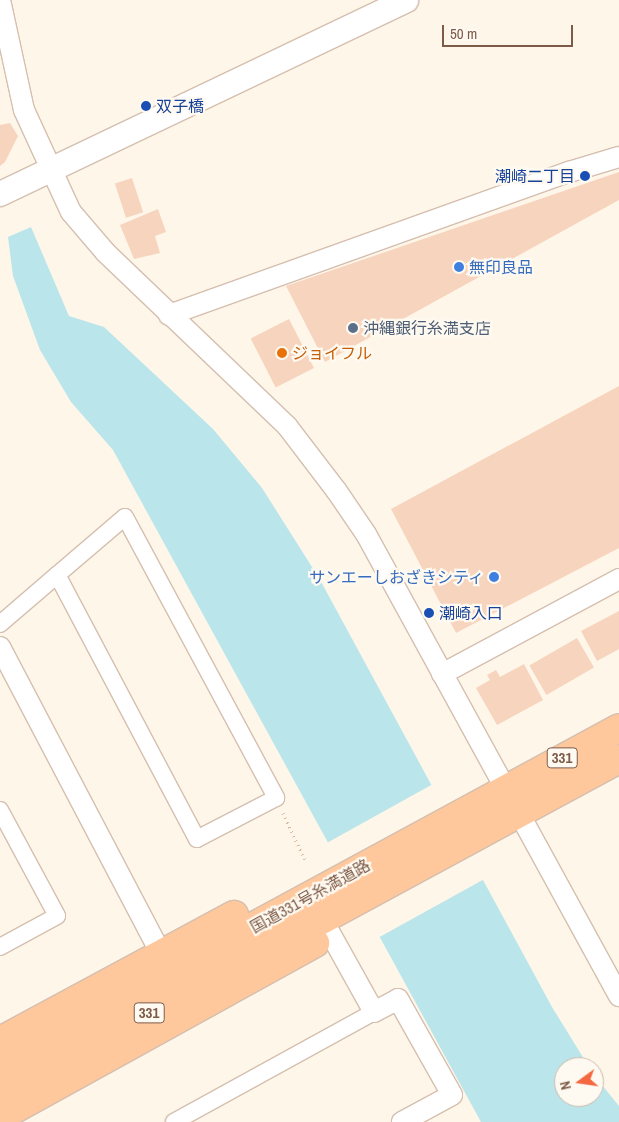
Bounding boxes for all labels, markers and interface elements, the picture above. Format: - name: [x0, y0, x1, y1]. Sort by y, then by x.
- scale bar: [444, 15, 575, 47]
- text: 50 m: [450, 23, 477, 44]
- place label: 双子橋: [156, 96, 204, 116]
- marker: 双子橋: [140, 100, 152, 112]
- place label: 潮崎二丁目: [495, 166, 575, 186]
- marker: 潮崎二丁目: [579, 170, 591, 182]
- place label: 無印良品: [469, 257, 533, 277]
- marker: 無印良品: [453, 261, 465, 273]
- place label: 沖縄銀行糸満支店: [363, 318, 491, 338]
- marker: 沖縄銀行糸満支店: [347, 322, 359, 334]
- place label: ジョイフル: [292, 343, 372, 363]
- marker: ジョイフル: [276, 347, 288, 359]
- place label: サンエーしおざきシティ: [308, 567, 484, 587]
- marker: サンエーしおざきシティ: [488, 571, 500, 583]
- place label: 潮崎入口: [439, 603, 503, 623]
- marker: 潮崎入口: [423, 607, 435, 619]
- road number: 331: [546, 746, 578, 770]
- street label: 国道331号糸満道路: [247, 855, 373, 937]
- road number: 331: [133, 1000, 165, 1026]
- north arrow: [554, 1057, 604, 1107]
- text: N: [556, 1079, 575, 1092]

